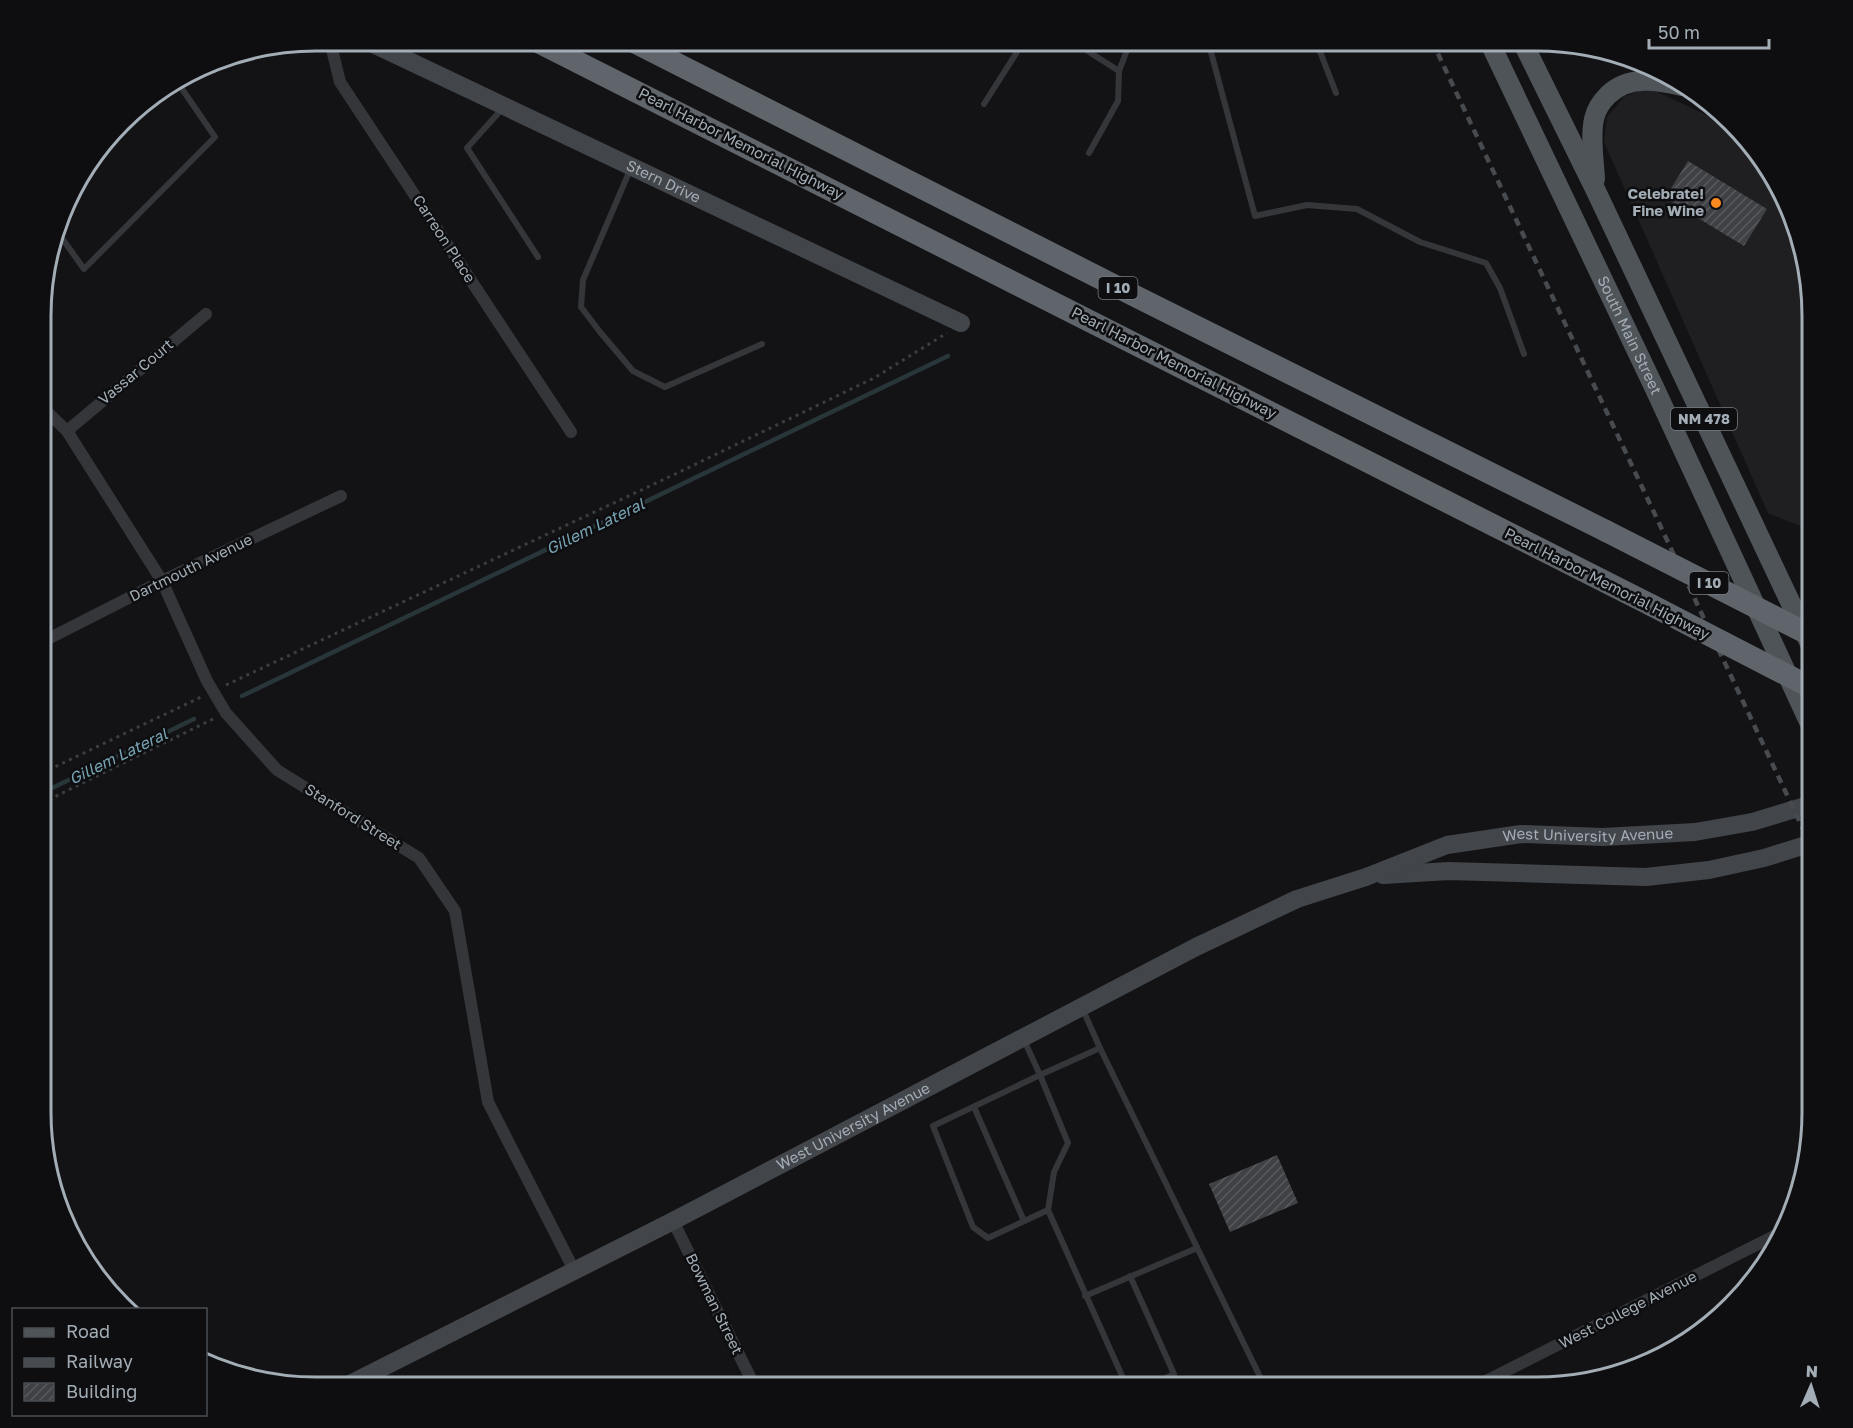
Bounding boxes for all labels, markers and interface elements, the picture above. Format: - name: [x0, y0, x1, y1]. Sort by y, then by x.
- scale bar: [1649, 12, 1769, 50]
- text: 50 m: [1658, 21, 1700, 43]
- street label: Pearl Harbor Memorial Highway: [636, 83, 848, 203]
- street label: Stern Drive: [624, 155, 704, 206]
- place label: Celebrate! Fine Wine: [1627, 184, 1704, 219]
- street label: Carreon Place: [410, 191, 480, 286]
- marker: Celebrate! Fine Wine: [1709, 196, 1723, 210]
- street label: South Main Street: [1594, 272, 1666, 397]
- road number: I 10: [1098, 277, 1138, 299]
- street label: Pearl Harbor Memorial Highway: [1069, 302, 1281, 422]
- street label: Vassar Court: [94, 335, 176, 408]
- road number: NM 478: [1671, 408, 1737, 430]
- water label: Gillem Lateral: [542, 493, 648, 558]
- street label: Pearl Harbor Memorial Highway: [1502, 523, 1714, 643]
- street label: Dartmouth Avenue: [126, 529, 255, 605]
- road number: I 10: [1690, 572, 1728, 594]
- water label: Gillem Lateral: [65, 723, 171, 788]
- street label: Stanford Street: [302, 779, 405, 853]
- street label: West University Avenue: [1501, 823, 1674, 845]
- street label: West University Avenue: [773, 1078, 933, 1173]
- street label: Bowman Street: [683, 1250, 747, 1357]
- street label: West College Avenue: [1556, 1266, 1700, 1352]
- legend: [12, 1308, 207, 1416]
- text: Road: [66, 1320, 110, 1342]
- text: Railway: [66, 1350, 133, 1372]
- north arrow: [1781, 1356, 1841, 1416]
- text: N: [1805, 1361, 1818, 1381]
- text: Building: [66, 1380, 137, 1402]

